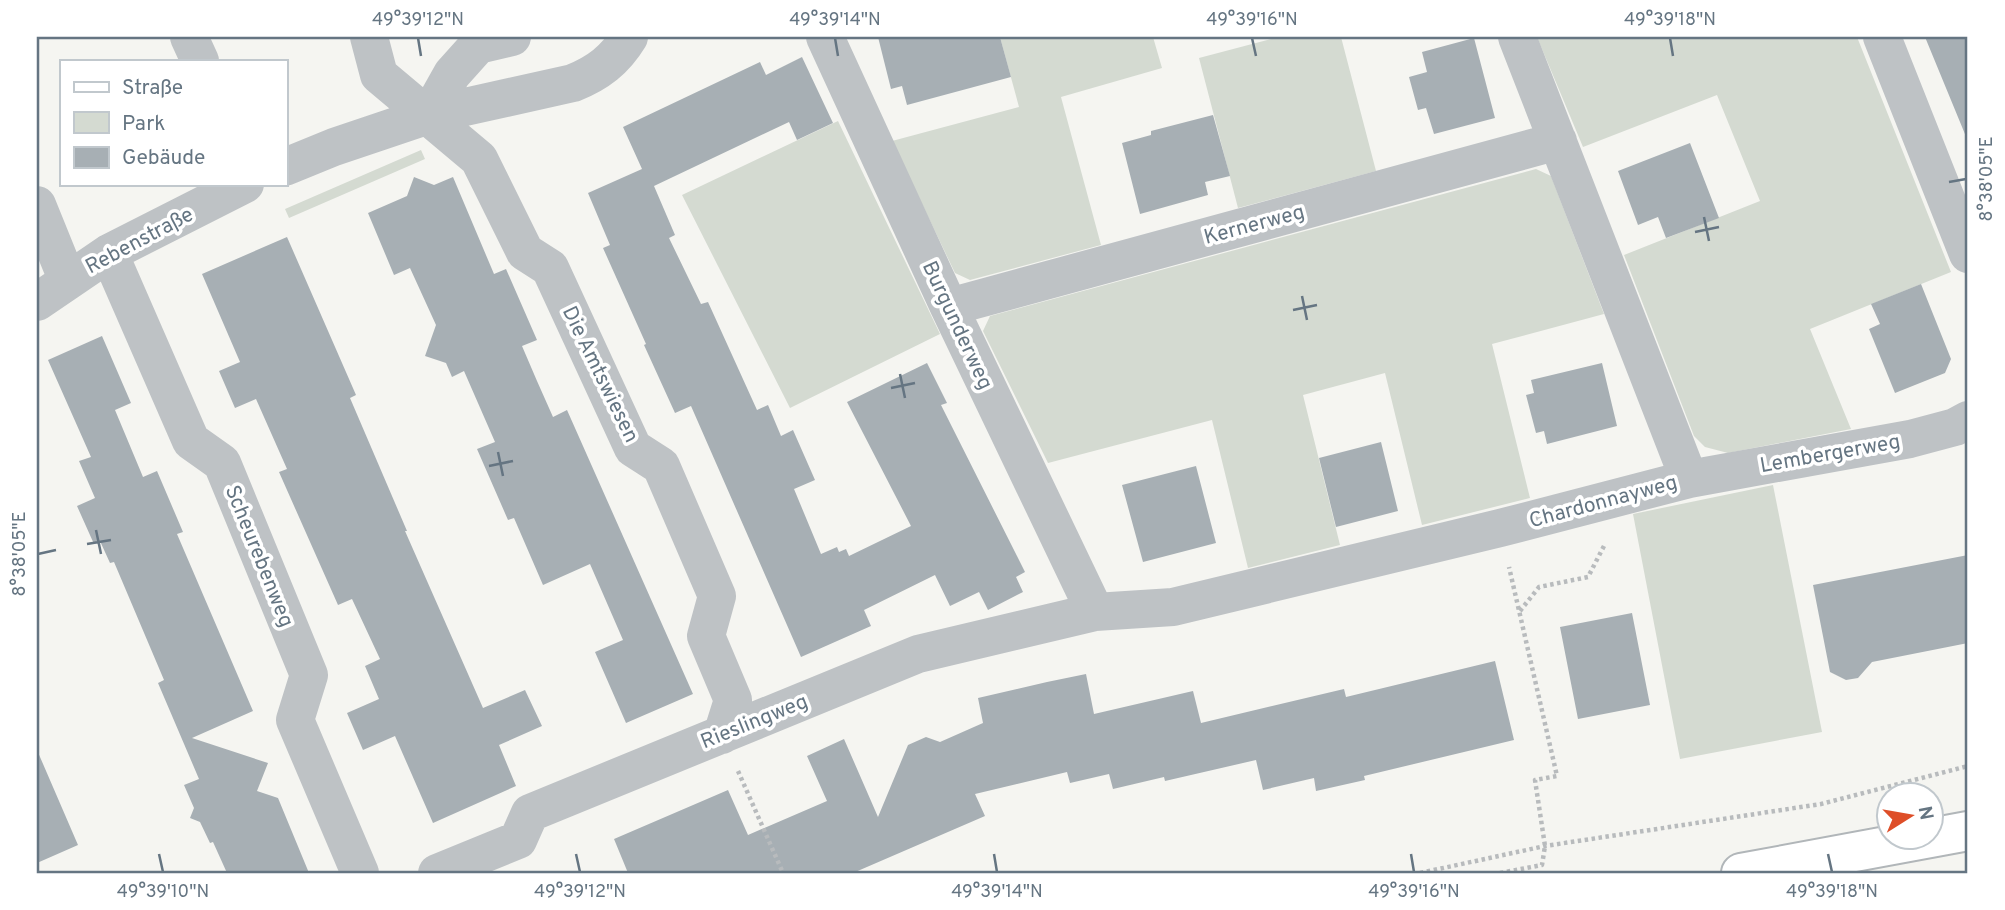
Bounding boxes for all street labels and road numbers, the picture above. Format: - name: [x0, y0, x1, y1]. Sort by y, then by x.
- street label: Kernerweg: [1201, 199, 1308, 252]
- street label: Rebenstraße: [81, 202, 198, 281]
- street label: Burgunderweg: [915, 257, 998, 394]
- street label: Die Amtswiesen: [555, 302, 644, 447]
- street label: Lembergerweg: [1758, 429, 1903, 480]
- street label: Chardonnayweg: [1526, 470, 1680, 535]
- street label: Scheurebenweg: [218, 482, 299, 631]
- street label: Rieslingweg: [697, 689, 812, 756]

